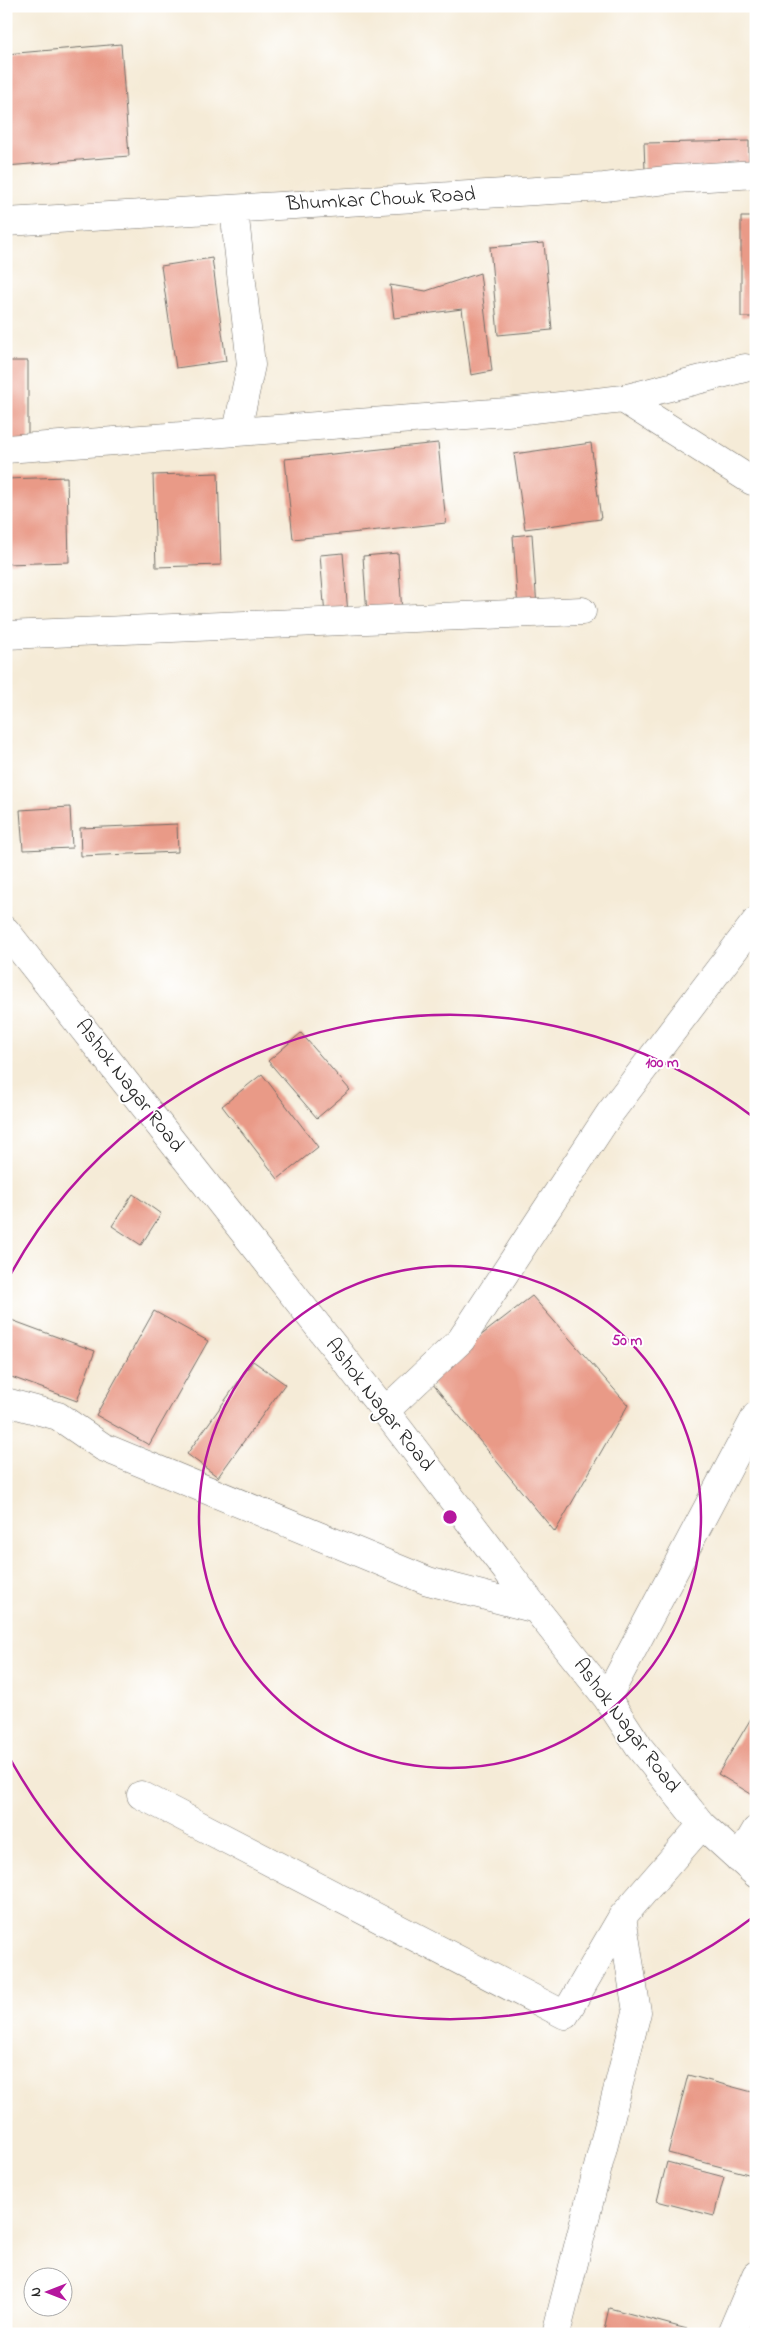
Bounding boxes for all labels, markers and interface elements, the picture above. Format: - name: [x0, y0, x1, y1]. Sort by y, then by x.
- street label: Bhumkar Chowk Road: [285, 180, 476, 220]
- street label: Ashok Nagar Road: [66, 1013, 191, 1160]
- text: 100 m: [645, 1052, 679, 1074]
- text: 50 m: [612, 1330, 643, 1352]
- street label: Ashok Nagar Road: [316, 1332, 441, 1479]
- centre of rings: [441, 1508, 459, 1526]
- street label: Ashok Nagar Road: [564, 1652, 687, 1801]
- north arrow: [22, 2268, 72, 2318]
- text: N: [26, 2287, 47, 2297]

